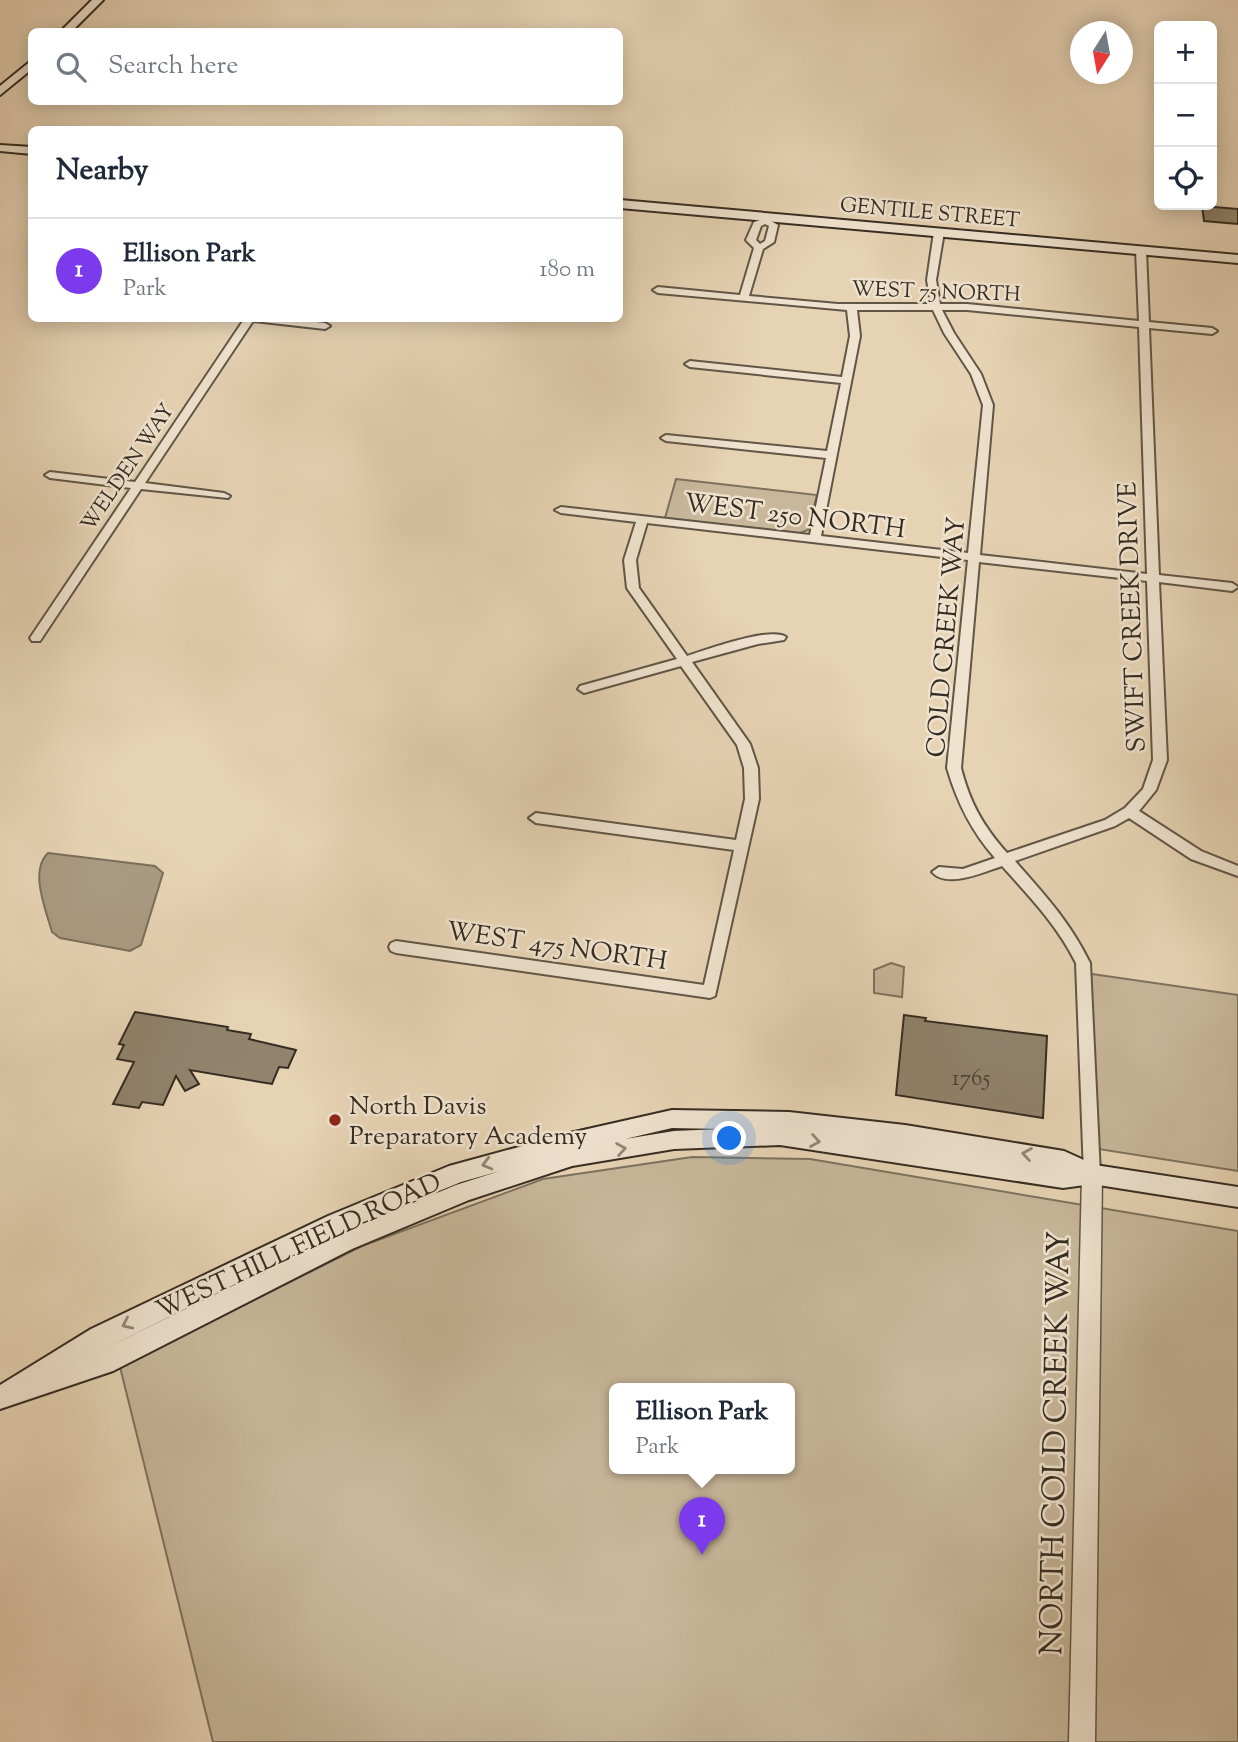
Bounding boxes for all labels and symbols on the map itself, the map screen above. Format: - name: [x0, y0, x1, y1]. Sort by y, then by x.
- north arrow: [1070, 21, 1133, 84]
- street label: GENTILE STREET: [839, 191, 1021, 237]
- street label: WEST 75 NORTH: [851, 275, 1021, 311]
- street label: WELDEN WAY: [75, 398, 183, 538]
- street label: SWIFT CREEK DRIVE: [1110, 481, 1157, 753]
- street label: WEST 250 NORTH: [682, 486, 908, 549]
- street label: COLD CREEK WAY: [919, 515, 976, 759]
- street label: WEST 475 NORTH: [444, 914, 670, 981]
- house number: 1765: [952, 1063, 990, 1096]
- place label: North Davis Preparatory Academy: [349, 1089, 587, 1156]
- marker: North Davis Preparatory Academy: [327, 1112, 343, 1128]
- your location: [712, 1121, 746, 1155]
- one-way arrow: [809, 1133, 821, 1148]
- one-way arrow: [615, 1142, 627, 1157]
- one-way arrow: [1022, 1147, 1033, 1162]
- one-way arrow: [481, 1156, 493, 1171]
- street label: WEST HILL FIELD ROAD: [150, 1165, 448, 1330]
- street label: NORTH COLD CREEK WAY: [1030, 1230, 1084, 1656]
- one-way arrow: [121, 1316, 134, 1330]
- pin: 1: [679, 1497, 725, 1555]

